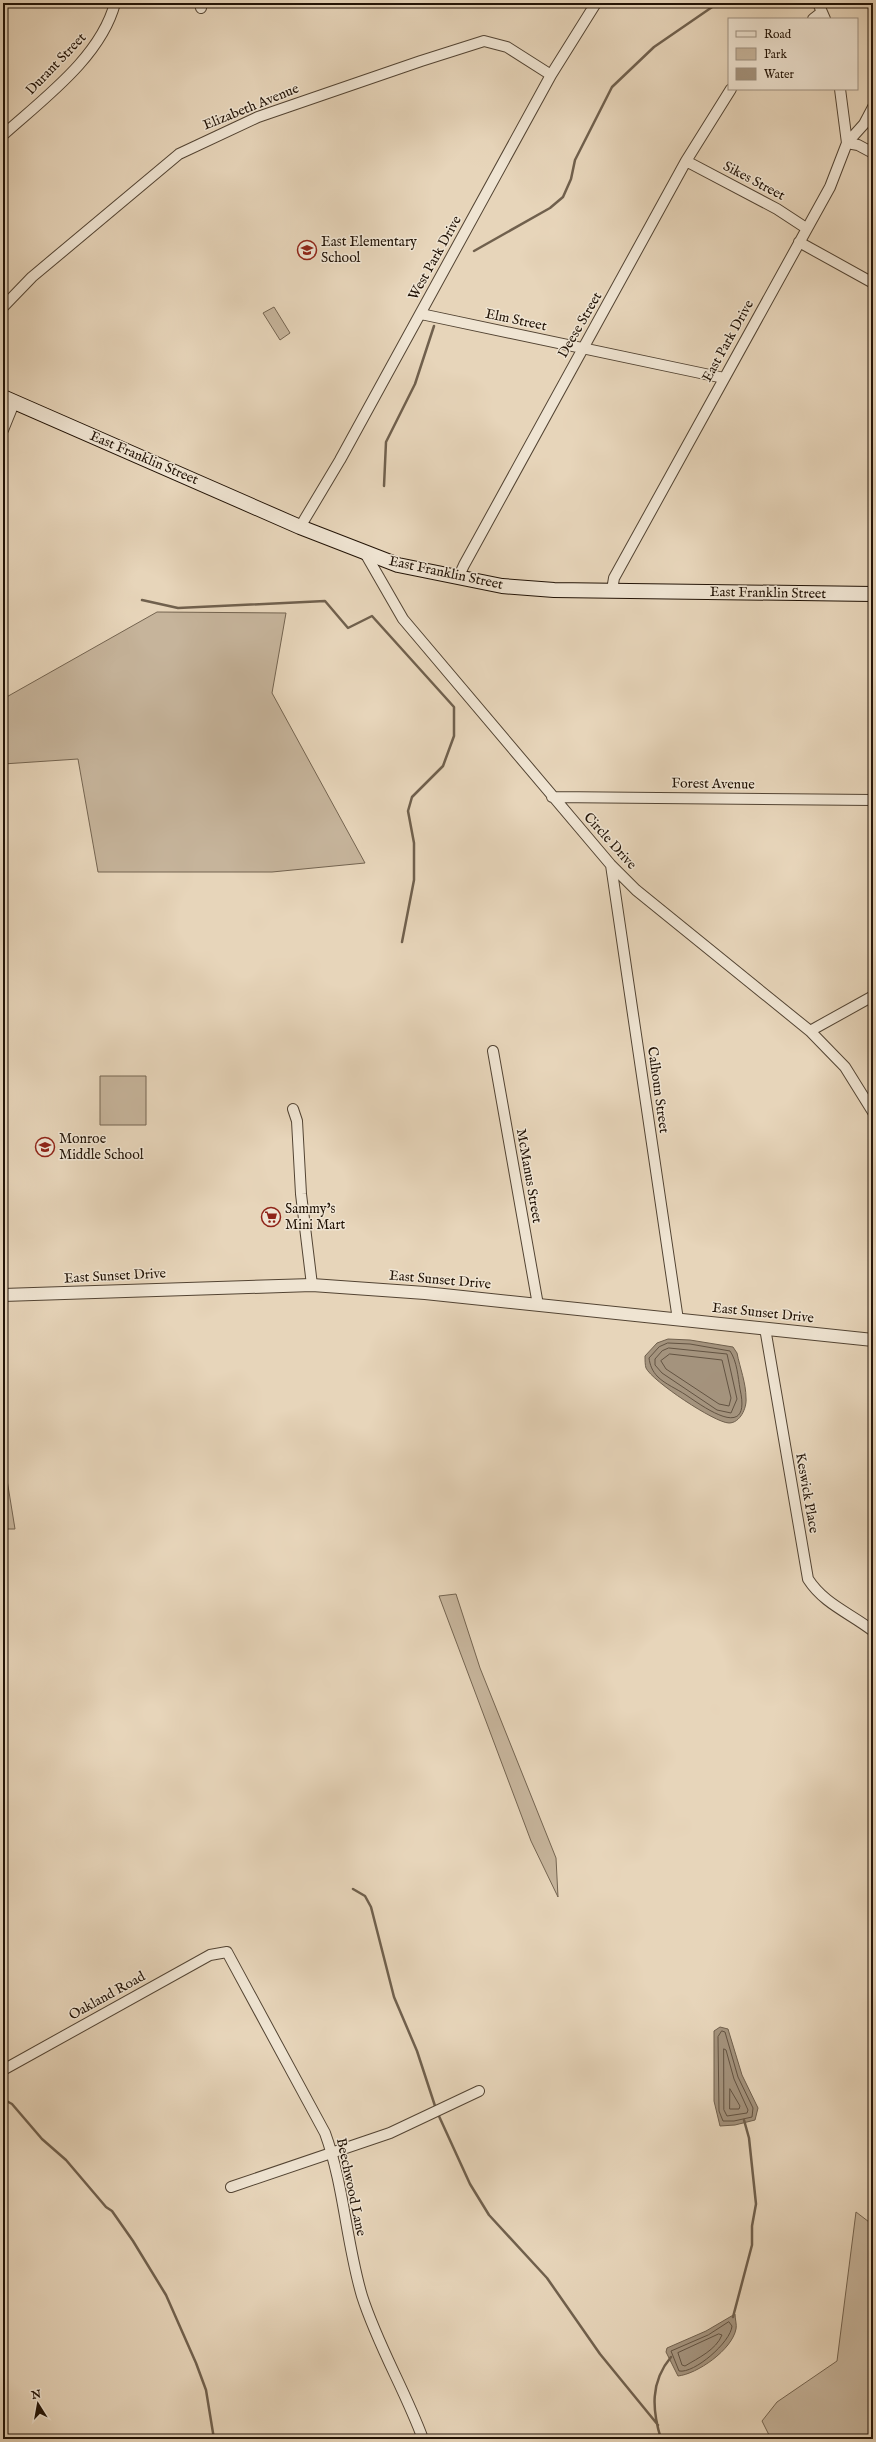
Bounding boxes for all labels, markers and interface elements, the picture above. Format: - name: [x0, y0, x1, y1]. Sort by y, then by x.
- legend: [728, 18, 858, 90]
- text: Road: [764, 27, 792, 42]
- street label: Durant Street: [22, 29, 90, 99]
- text: Park: [764, 47, 787, 62]
- text: Water: [764, 67, 795, 82]
- street label: Elizabeth Avenue: [200, 79, 302, 134]
- street label: Sikes Street: [720, 157, 788, 205]
- street label: West Park Drive: [404, 212, 466, 304]
- place label: East Elementary School: [321, 233, 417, 267]
- school or university icon: East Elementary School: [296, 239, 318, 261]
- street label: Deese Street: [554, 289, 606, 361]
- street label: East Park Drive: [698, 296, 758, 385]
- street label: Elm Street: [484, 305, 548, 335]
- street label: East Franklin Street: [87, 427, 201, 489]
- street label: East Franklin Street: [387, 552, 505, 594]
- street label: East Franklin Street: [710, 583, 826, 603]
- street label: Forest Avenue: [671, 774, 755, 794]
- street label: Circle Drive: [580, 809, 641, 874]
- street label: Calhoun Street: [643, 1046, 673, 1135]
- street label: McManus Street: [512, 1127, 546, 1225]
- place label: Monroe Middle School: [59, 1130, 144, 1164]
- school or university icon: Monroe Middle School: [34, 1136, 56, 1158]
- place label: Sammy's Mini Mart: [285, 1200, 346, 1234]
- supermarket icon: Sammy's Mini Mart: [260, 1206, 282, 1228]
- street label: East Sunset Drive: [63, 1264, 167, 1288]
- street label: East Sunset Drive: [388, 1267, 492, 1293]
- street label: East Sunset Drive: [711, 1299, 815, 1327]
- street label: Keswick Place: [791, 1451, 823, 1535]
- street label: Oakland Road: [66, 1967, 149, 2024]
- street label: Beechwood Lane: [332, 2136, 370, 2238]
- north arrow: [18, 2384, 58, 2424]
- text: N: [29, 2387, 43, 2403]

